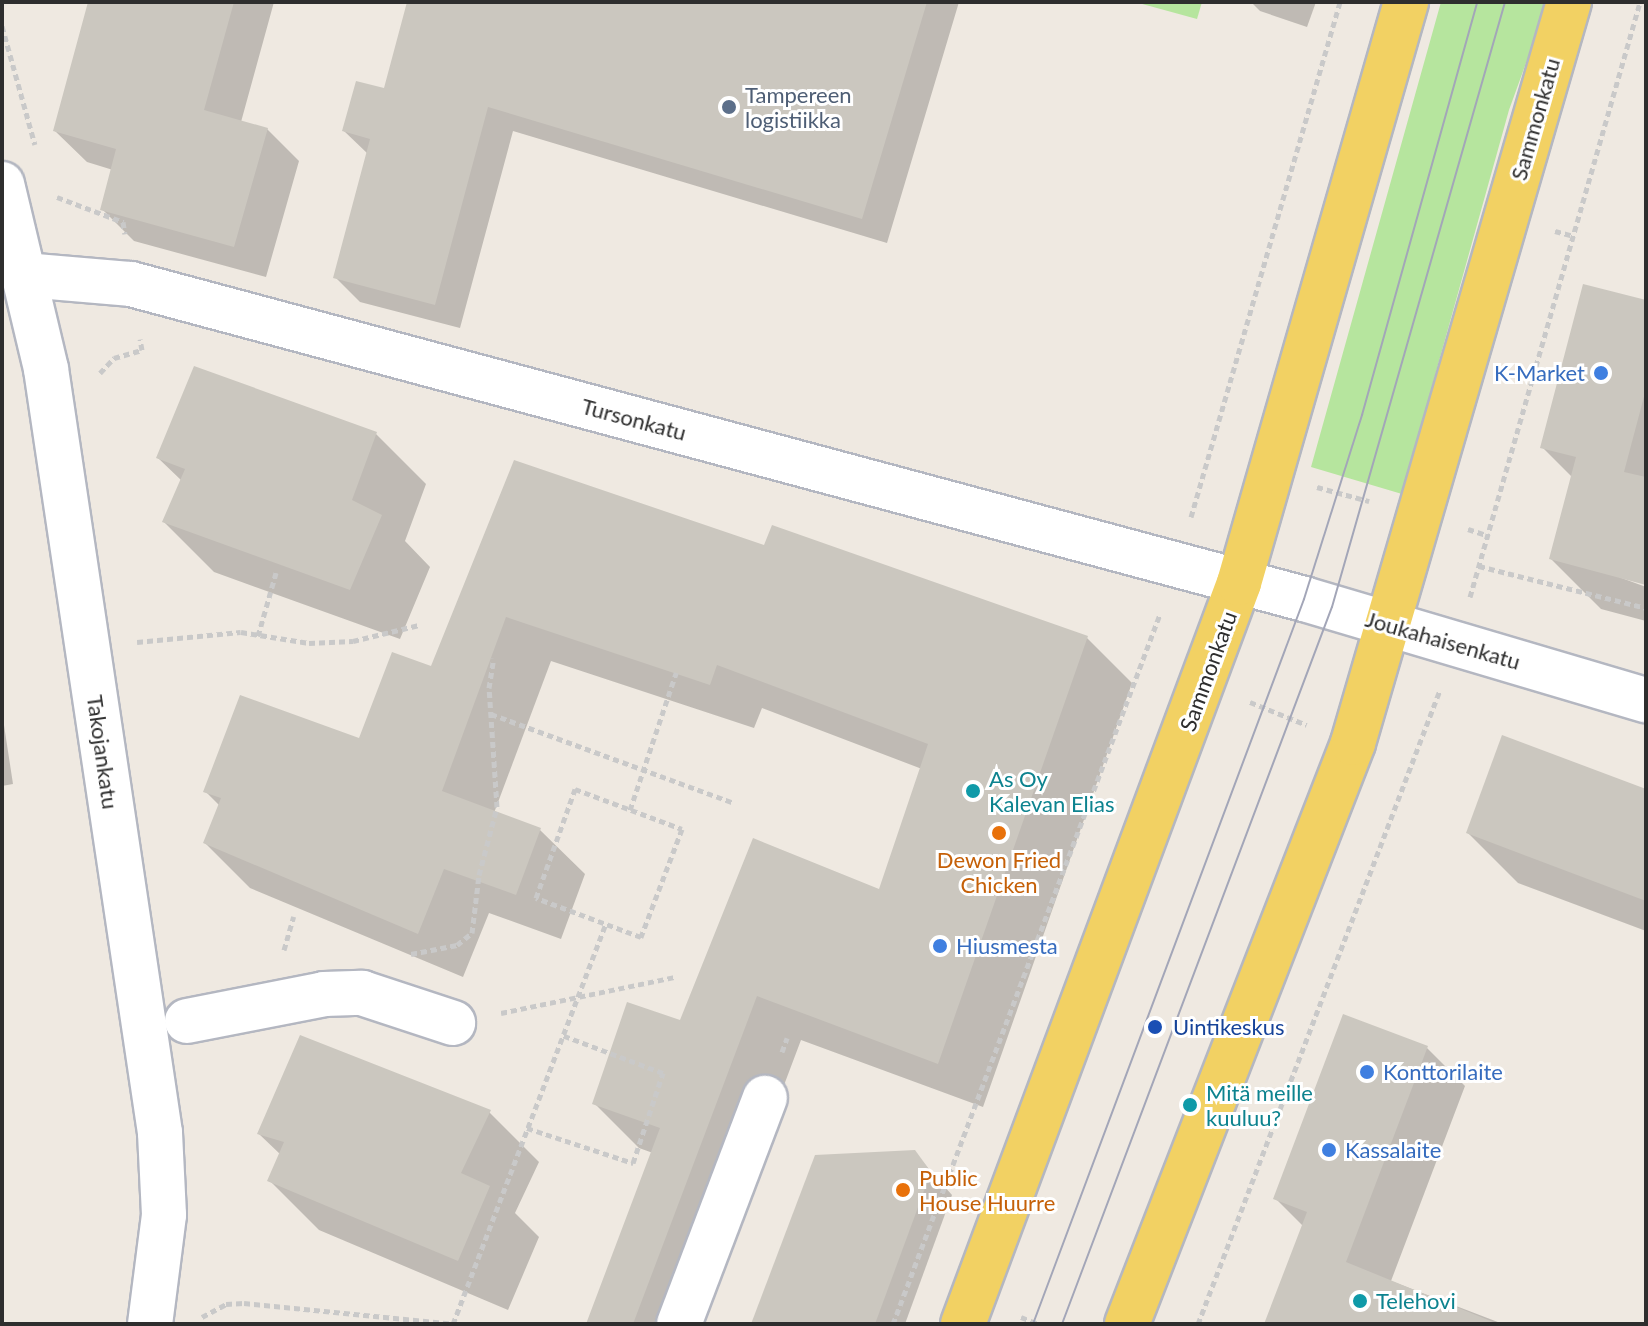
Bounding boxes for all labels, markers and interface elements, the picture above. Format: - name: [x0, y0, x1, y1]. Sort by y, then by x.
- street label: Sammonkatu: [1505, 55, 1565, 183]
- place label: Tampereen logistiikka: [745, 81, 852, 132]
- marker: Tampereen logistiikka: [720, 98, 738, 116]
- place label: K-Market: [1494, 360, 1585, 386]
- marker: K-Market: [1592, 364, 1610, 382]
- street label: Tursonkatu: [579, 392, 689, 446]
- street label: Joukahaisenkatu: [1363, 605, 1523, 675]
- street label: Sammonkatu: [1174, 607, 1242, 735]
- street label: Takojankatu: [82, 693, 124, 811]
- place label: As Oy Kalevan Elias: [989, 765, 1114, 816]
- marker: As Oy Kalevan Elias: [964, 782, 982, 800]
- marker: Dewon Fried Chicken: [990, 824, 1008, 842]
- place label: Dewon Fried Chicken: [937, 846, 1061, 898]
- place label: Hiusmesta: [956, 933, 1058, 959]
- marker: Hiusmesta: [931, 937, 949, 955]
- place label: Uintikeskus: [1173, 1014, 1285, 1040]
- marker: Uintikeskus: [1144, 1016, 1166, 1038]
- place label: Konttorilaite: [1383, 1059, 1503, 1085]
- marker: Konttorilaite: [1358, 1063, 1376, 1081]
- place label: Mitä meille kuuluu?: [1206, 1079, 1313, 1130]
- marker: Mitä meille kuuluu?: [1181, 1096, 1199, 1114]
- place label: Kassalaite: [1345, 1137, 1441, 1163]
- marker: Kassalaite: [1320, 1141, 1338, 1159]
- place label: Public House Huurre: [919, 1164, 1055, 1216]
- marker: Public House Huurre: [894, 1181, 912, 1199]
- place label: Telehovi: [1376, 1288, 1456, 1314]
- marker: Telehovi: [1351, 1292, 1369, 1310]

